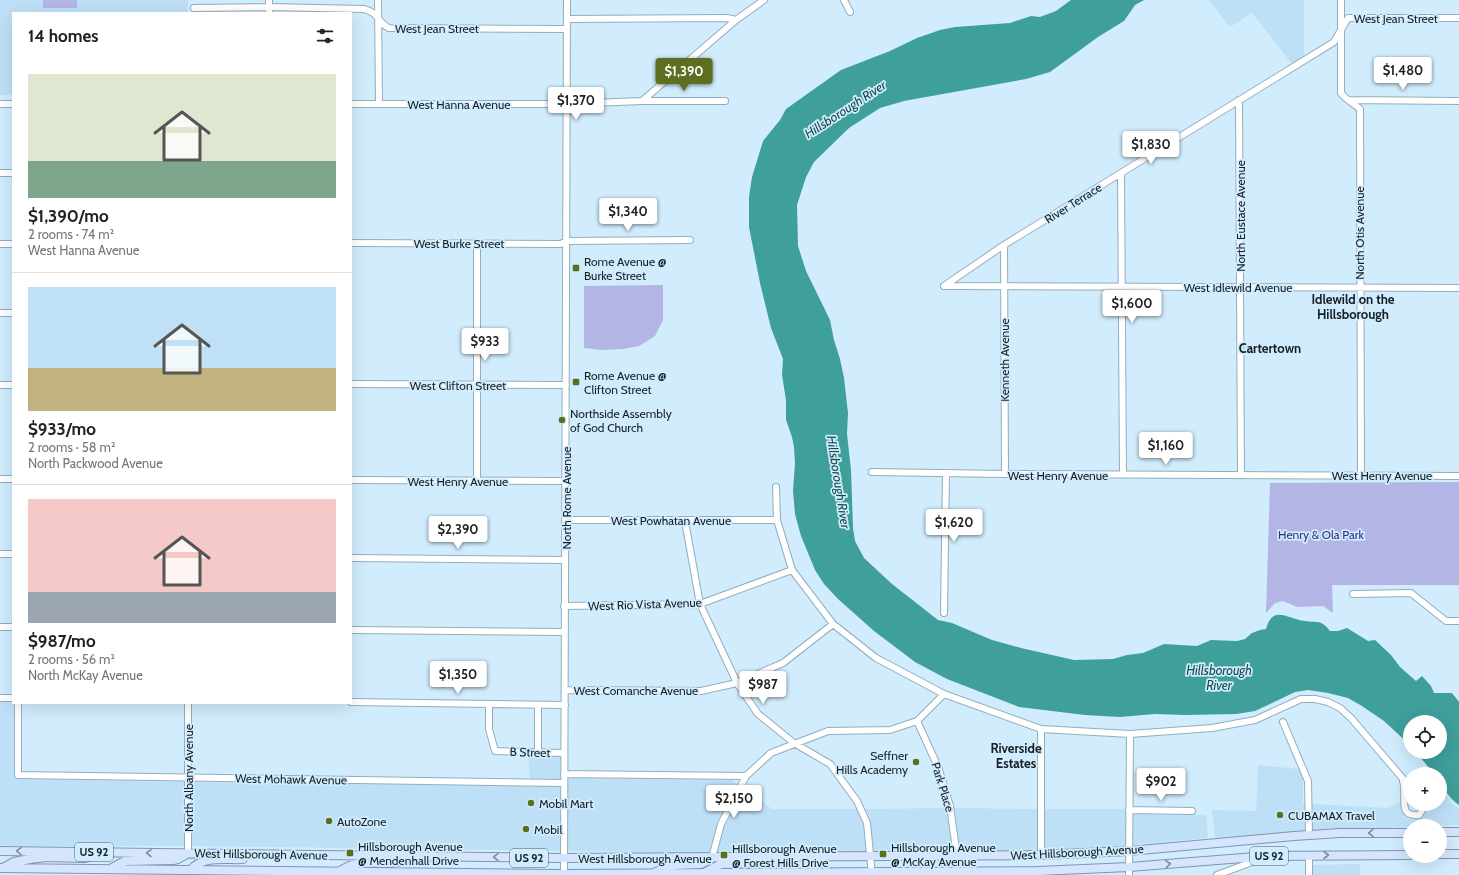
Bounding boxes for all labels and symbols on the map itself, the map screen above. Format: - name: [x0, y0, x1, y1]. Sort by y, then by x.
- street label: West Jean Street: [1354, 11, 1438, 26]
- street label: West Jean Street: [395, 21, 479, 36]
- pin: $1,480: [1370, 57, 1436, 91]
- pin: $1,390: [651, 58, 717, 92]
- water label: Hillsborough River: [801, 76, 890, 141]
- pin: $1,370: [543, 87, 609, 121]
- street label: West Hanna Avenue: [408, 97, 510, 112]
- pin: $1,830: [1118, 131, 1184, 165]
- street label: North Eustace Avenue: [1233, 160, 1248, 272]
- street label: River Terrace: [1042, 180, 1104, 226]
- street label: North Otis Avenue: [1352, 186, 1367, 280]
- pin: $1,340: [595, 198, 661, 232]
- street label: West Burke Street: [414, 236, 504, 251]
- place label: Rome Avenue @ Burke Street: [584, 254, 667, 283]
- marker: Rome Avenue @ Burke Street: [571, 263, 581, 273]
- street label: West Idlewild Avenue: [1184, 280, 1292, 295]
- pin: $1,600: [1099, 290, 1165, 324]
- district label: Idlewild on the Hillsborough: [1311, 291, 1395, 322]
- street label: Kenneth Avenue: [997, 318, 1012, 402]
- pin: $933: [461, 328, 509, 362]
- district label: Cartertown: [1239, 340, 1301, 356]
- place label: Rome Avenue @ Clifton Street: [584, 368, 667, 397]
- marker: Rome Avenue @ Clifton Street: [571, 377, 581, 387]
- street label: West Clifton Street: [410, 378, 506, 393]
- place label: Northside Assembly of God Church: [570, 406, 672, 435]
- marker: Northside Assembly of God Church: [557, 415, 567, 425]
- pin: $1,160: [1133, 432, 1199, 466]
- water label: Hillsborough River: [824, 434, 854, 531]
- street label: North Rome Avenue: [559, 447, 574, 549]
- street label: West Henry Avenue: [1008, 468, 1108, 483]
- street label: West Henry Avenue: [1332, 468, 1432, 483]
- street label: West Henry Avenue: [408, 474, 508, 489]
- pin: $1,620: [921, 509, 987, 543]
- street label: West Powhatan Avenue: [611, 513, 731, 528]
- pin: $2,390: [425, 516, 491, 550]
- park label: Henry & Ola Park: [1278, 527, 1365, 542]
- street label: West Rio Vista Avenue: [588, 595, 702, 613]
- pin: $1,350: [425, 661, 491, 695]
- water label: Hillsborough River: [1186, 662, 1252, 693]
- pin: $987: [739, 671, 787, 705]
- street label: West Comanche Avenue: [574, 683, 698, 698]
- street label: North Albany Avenue: [181, 724, 196, 832]
- district label: Riverside Estates: [990, 740, 1042, 771]
- street label: B Street: [509, 744, 551, 760]
- place label: Seffner Hills Academy: [836, 748, 908, 777]
- marker: Seffner Hills Academy: [911, 757, 921, 767]
- street label: Park Place: [928, 760, 958, 814]
- pin: $902: [1137, 768, 1185, 802]
- street label: West Mohawk Avenue: [235, 771, 347, 787]
- pin: $2,150: [701, 785, 767, 819]
- place label: Mobil Mart: [539, 796, 593, 811]
- marker: Mobil Mart: [526, 798, 536, 808]
- place label: CUBAMAX Travel: [1288, 808, 1375, 823]
- marker: CUBAMAX Travel: [1275, 810, 1285, 820]
- place label: AutoZone: [337, 814, 386, 829]
- marker: AutoZone: [324, 816, 334, 826]
- place label: Mobil: [534, 822, 562, 837]
- marker: Mobil: [521, 824, 531, 834]
- one-way arrow: [1368, 829, 1374, 837]
- place label: Hillsborough Avenue @ Mendenhall Drive: [358, 839, 463, 868]
- place label: Hillsborough Avenue @ McKay Avenue: [891, 840, 996, 869]
- place label: Hillsborough Avenue @ Forest Hills Drive: [732, 841, 837, 870]
- street label: West Hillsborough Avenue: [1010, 841, 1144, 863]
- road number: US 92: [75, 843, 113, 861]
- street label: West Hillsborough Avenue: [194, 845, 328, 863]
- one-way arrow: [16, 847, 22, 855]
- road number: US 92: [1250, 847, 1288, 865]
- marker: Hillsborough Avenue @ Mendenhall Drive: [345, 848, 355, 858]
- one-way arrow: [146, 849, 152, 857]
- road number: US 92: [510, 849, 548, 867]
- marker: Hillsborough Avenue @ McKay Avenue: [878, 849, 888, 859]
- marker: Hillsborough Avenue @ Forest Hills Drive: [719, 850, 729, 860]
- street label: West Hillsborough Avenue: [578, 851, 712, 866]
- one-way arrow: [1323, 851, 1329, 859]
- one-way arrow: [493, 853, 499, 861]
- one-way arrow: [1165, 860, 1171, 869]

